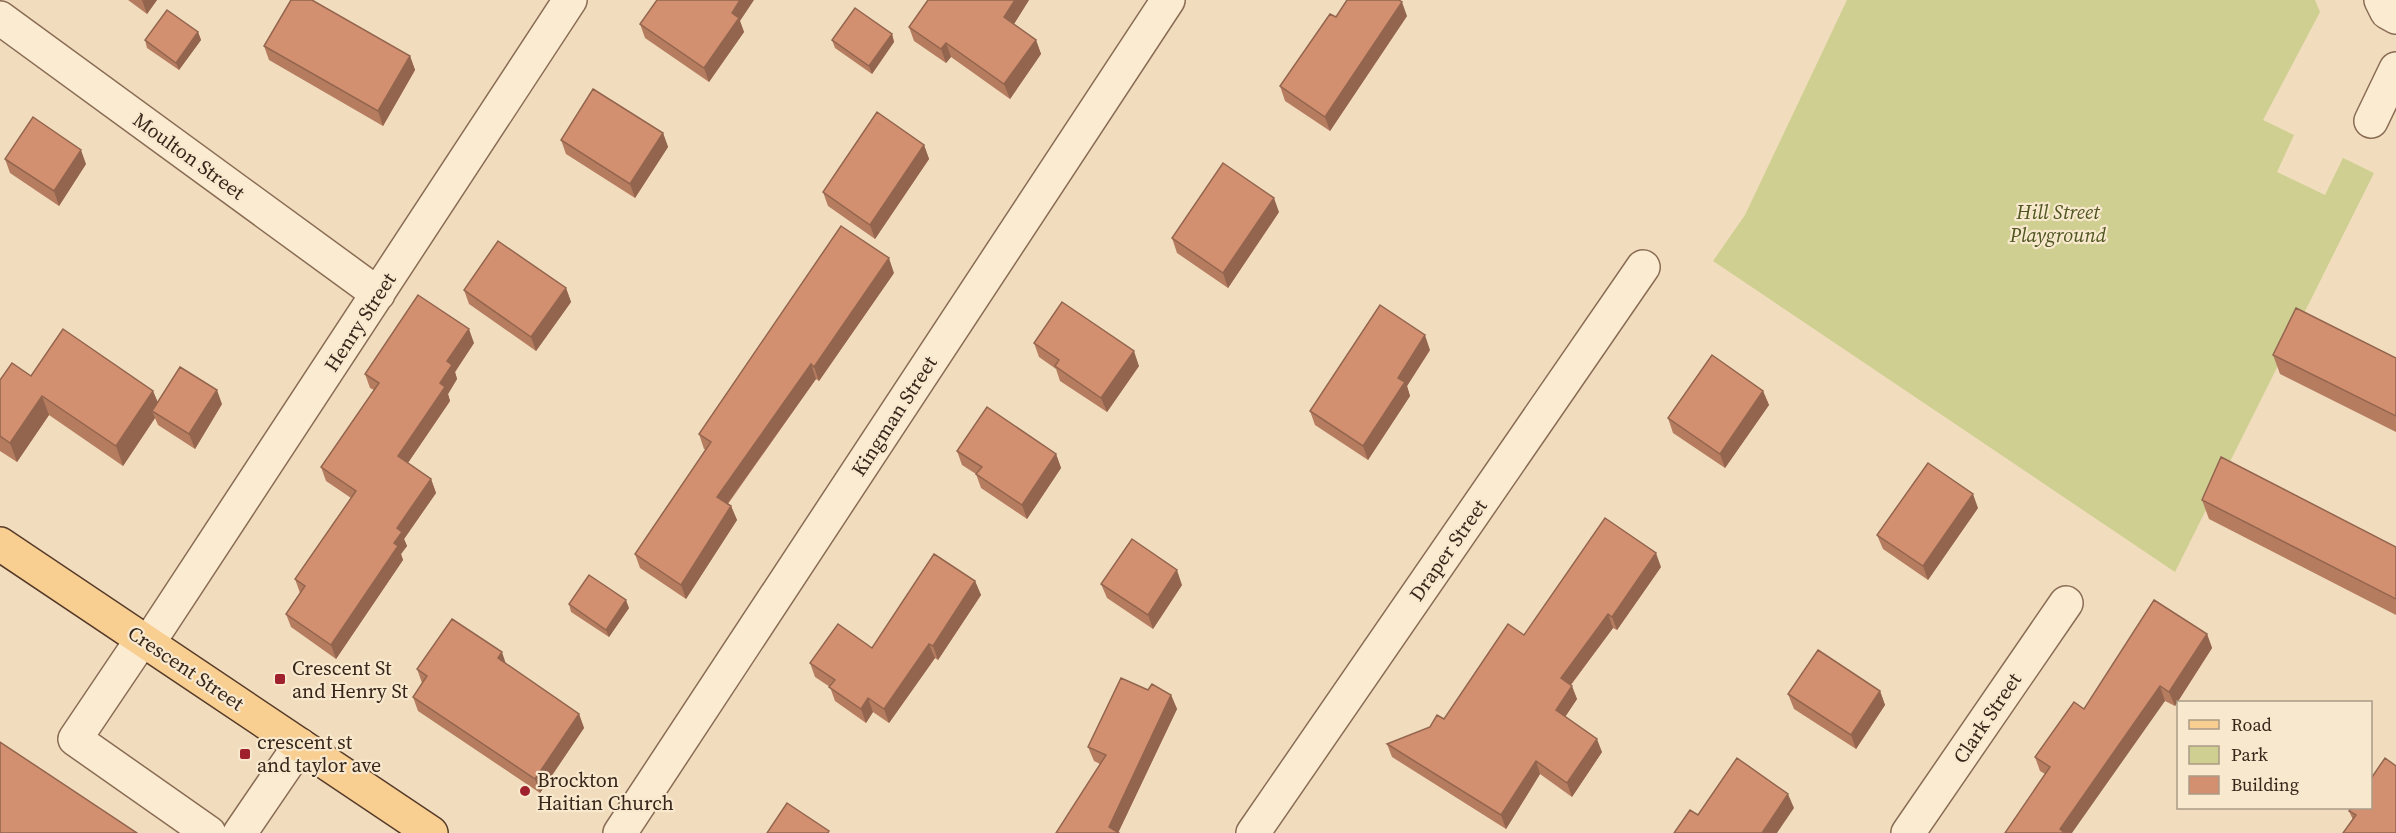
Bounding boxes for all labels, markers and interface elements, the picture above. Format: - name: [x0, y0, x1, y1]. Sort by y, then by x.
- street label: Moulton Street: [127, 106, 251, 206]
- park label: Hill Street Playground: [2009, 198, 2107, 249]
- street label: Henry Street: [317, 267, 403, 377]
- street label: Kingman Street: [845, 350, 944, 482]
- street label: Draper Street: [1402, 493, 1494, 607]
- street label: Crescent Street: [122, 619, 250, 718]
- place label: Crescent St and Henry St: [292, 654, 408, 705]
- street label: Clark Street: [1946, 667, 2028, 769]
- marker: Crescent St and Henry St: [273, 672, 287, 686]
- legend: [2177, 701, 2372, 809]
- text: Road: [2231, 712, 2272, 737]
- place label: crescent st and taylor ave: [257, 728, 381, 779]
- text: Park: [2231, 742, 2268, 767]
- marker: crescent st and taylor ave: [238, 747, 252, 761]
- place label: Brockton Haitian Church: [537, 766, 674, 817]
- text: Building: [2231, 772, 2299, 797]
- marker: Brockton Haitian Church: [518, 784, 532, 798]

